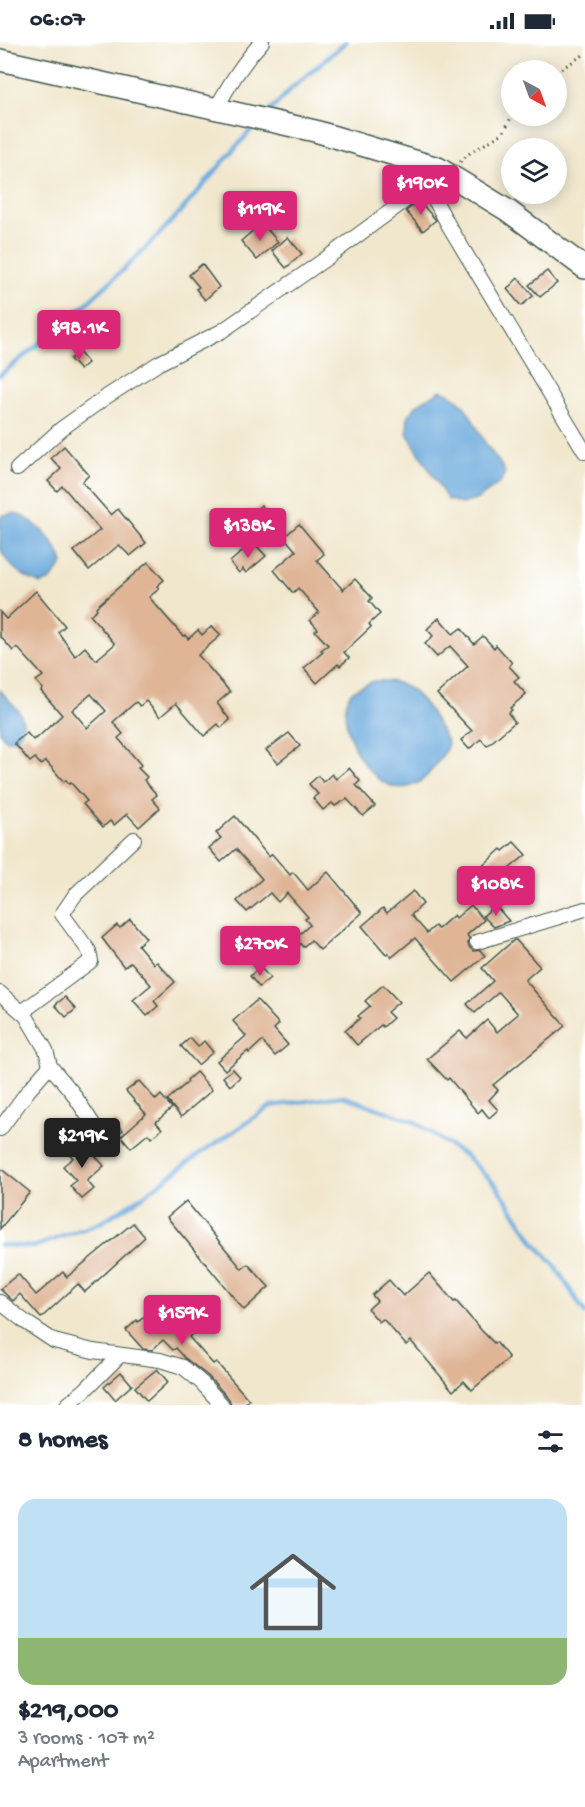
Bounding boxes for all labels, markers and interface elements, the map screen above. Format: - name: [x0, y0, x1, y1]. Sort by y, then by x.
- text: 06:07: [30, 8, 84, 34]
- north arrow: [501, 60, 567, 126]
- map controls: [501, 60, 567, 204]
- button: layers: [501, 138, 567, 204]
- pin: $190K: [379, 165, 463, 216]
- text: $190K: [396, 173, 446, 196]
- pin: $119K: [218, 191, 302, 242]
- text: $119K: [237, 199, 283, 222]
- pin: $98.1K: [30, 310, 128, 361]
- text: $98.1K: [51, 318, 107, 341]
- pin: $138K: [206, 508, 290, 559]
- text: $138K: [223, 516, 273, 539]
- pin: $108K: [454, 866, 538, 917]
- text: $108K: [471, 874, 521, 897]
- pin: $270K: [218, 926, 302, 977]
- text: $270K: [234, 934, 286, 957]
- pin: $219K: [40, 1118, 124, 1169]
- text: $219K: [58, 1126, 106, 1149]
- pin: $159K: [140, 1295, 224, 1346]
- text: $159K: [158, 1303, 206, 1326]
- icon: filters: [534, 1425, 567, 1458]
- text: 8 homes: [18, 1426, 107, 1457]
- icon: home: [239, 1538, 347, 1646]
- text: $219,000: [18, 1697, 118, 1728]
- text: 3 rooms · 107 m²: [18, 1728, 155, 1751]
- text: Apartment: [18, 1751, 108, 1774]

